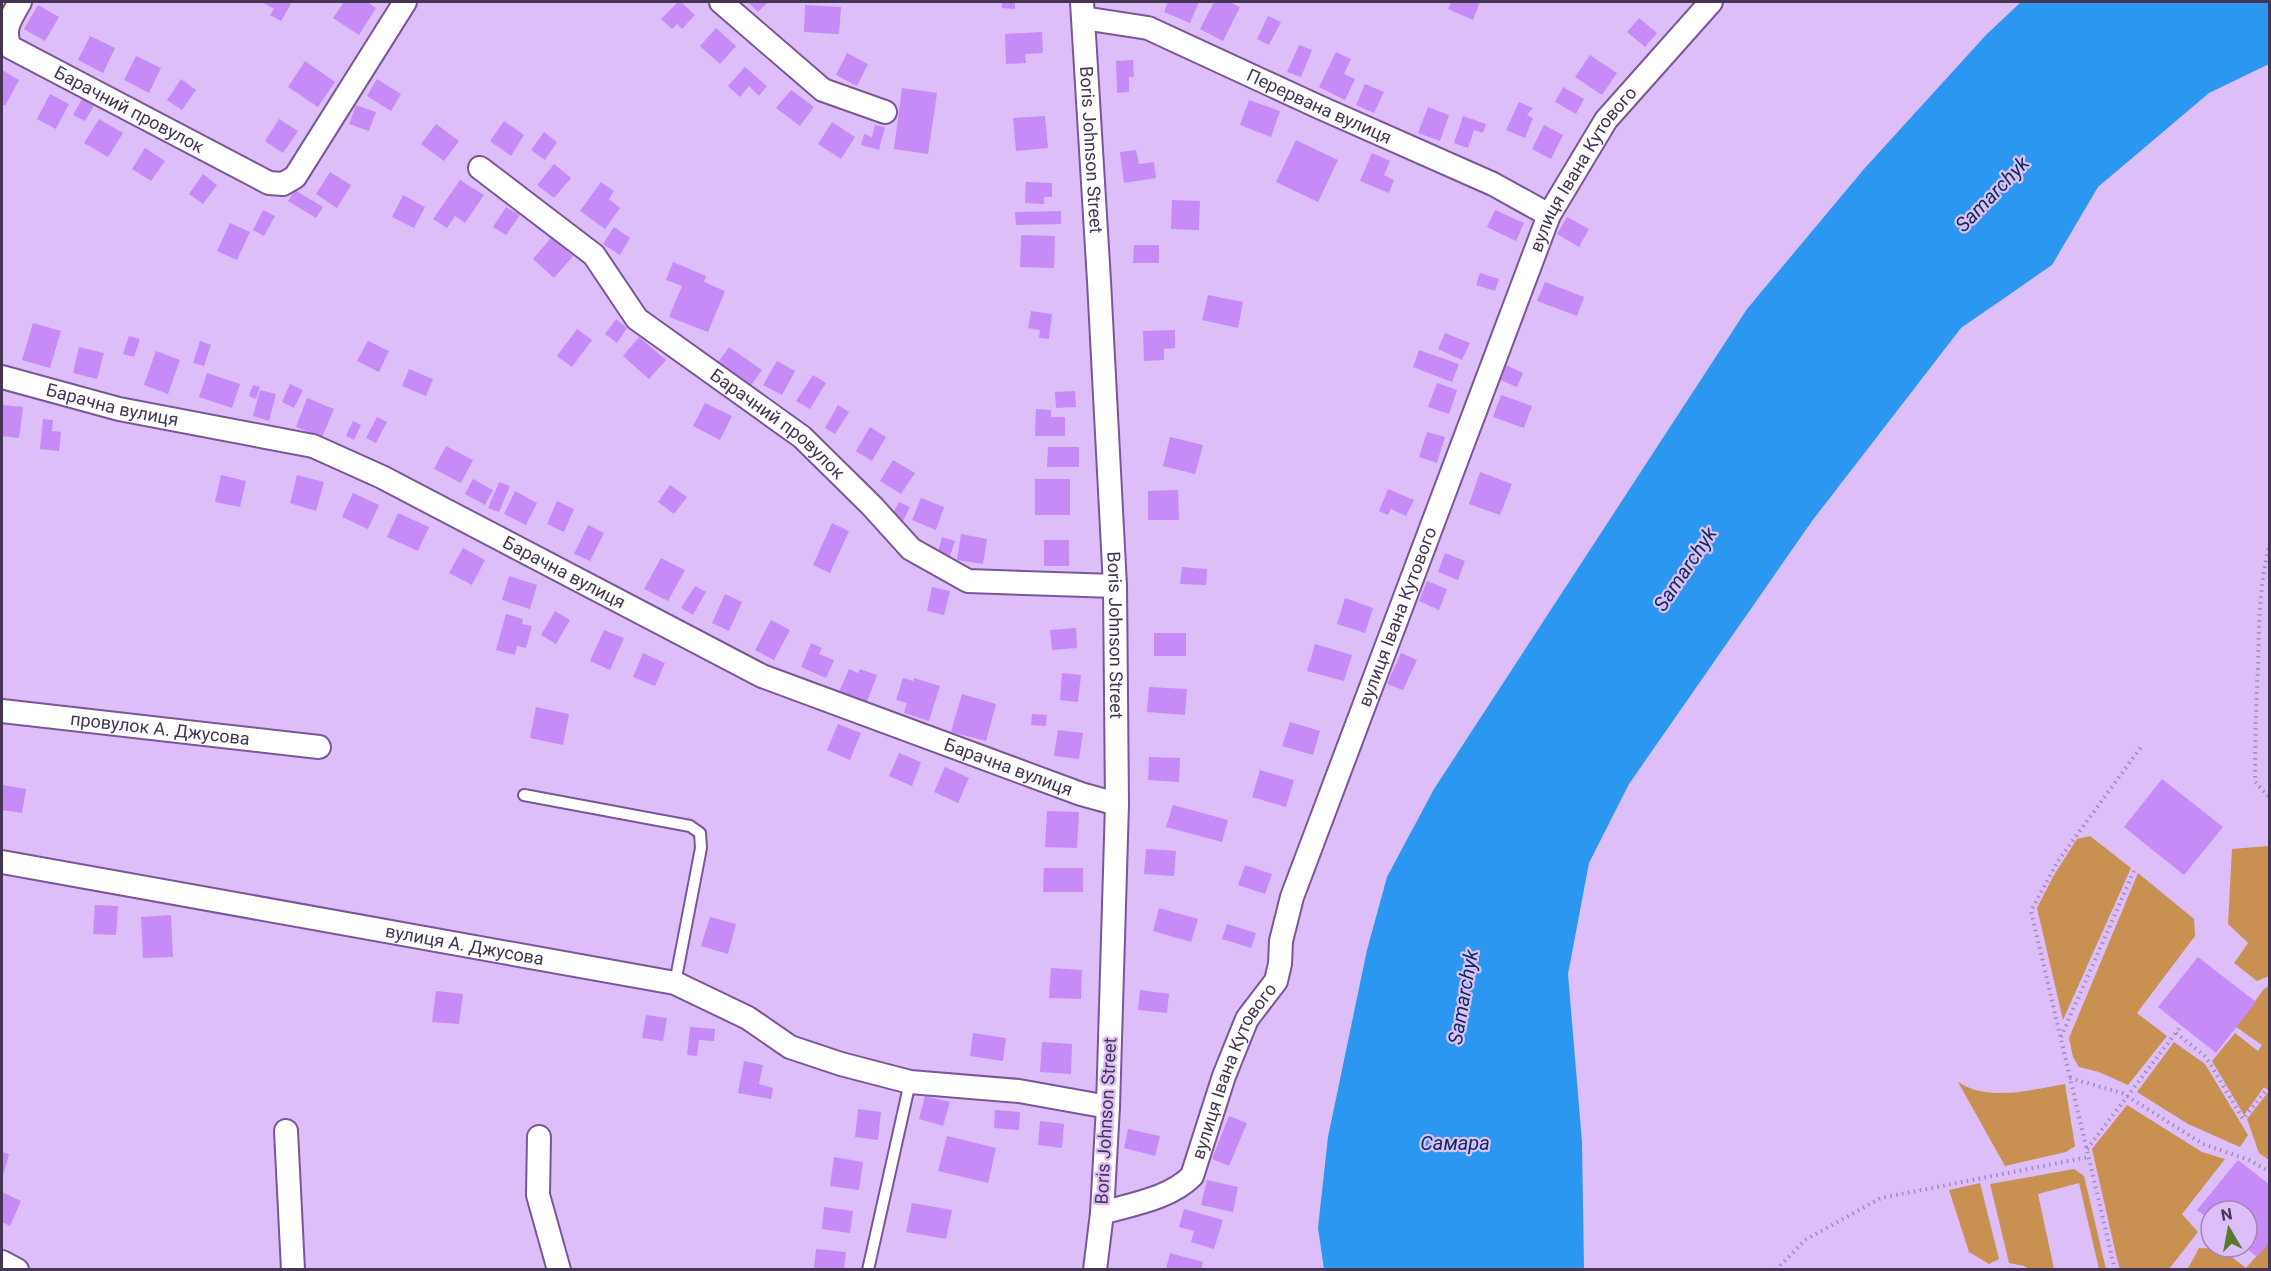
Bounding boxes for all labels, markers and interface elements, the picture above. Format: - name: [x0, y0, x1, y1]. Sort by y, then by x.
- street label: Барачний провулок: [51, 61, 208, 157]
- street label: Перервана вулиця: [1244, 64, 1395, 148]
- street label: Boris Johnson Street: [1076, 66, 1107, 234]
- street label: вулиця Івана Кутового: [1525, 82, 1641, 255]
- water label: Samarchyk: [1950, 150, 2035, 237]
- street label: Барачний провулок: [706, 364, 850, 483]
- street label: Барачна вулиця: [44, 379, 180, 430]
- water label: Samarchyk: [1648, 522, 1722, 615]
- street label: вулиця Івана Кутового: [1354, 524, 1441, 709]
- street label: Барачна вулиця: [500, 531, 629, 613]
- street label: Boris Johnson Street: [1103, 551, 1127, 719]
- street label: провулок А. Джусова: [69, 708, 251, 749]
- street label: Барачна вулиця: [941, 733, 1076, 800]
- street label: вулиця А. Джусова: [384, 920, 546, 969]
- water label: Samarchyk: [1443, 947, 1483, 1046]
- street label: вулиця Івана Кутового: [1187, 979, 1281, 1162]
- street label: Boris Johnson Street: [1091, 1037, 1120, 1205]
- water label: Самара: [1420, 1131, 1490, 1155]
- north arrow: [2199, 1199, 2259, 1259]
- text: N: [2219, 1204, 2234, 1225]

